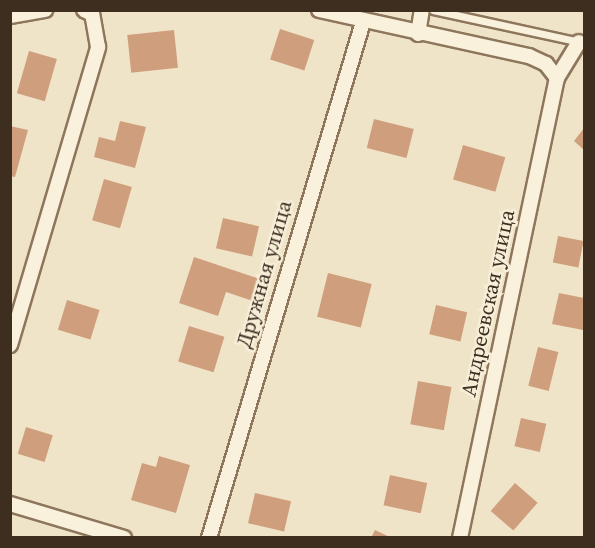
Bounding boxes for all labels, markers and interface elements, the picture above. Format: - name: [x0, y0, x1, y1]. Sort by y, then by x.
- street label: Дружная улица: [231, 197, 297, 351]
- street label: Андреевская улица: [456, 207, 520, 399]

